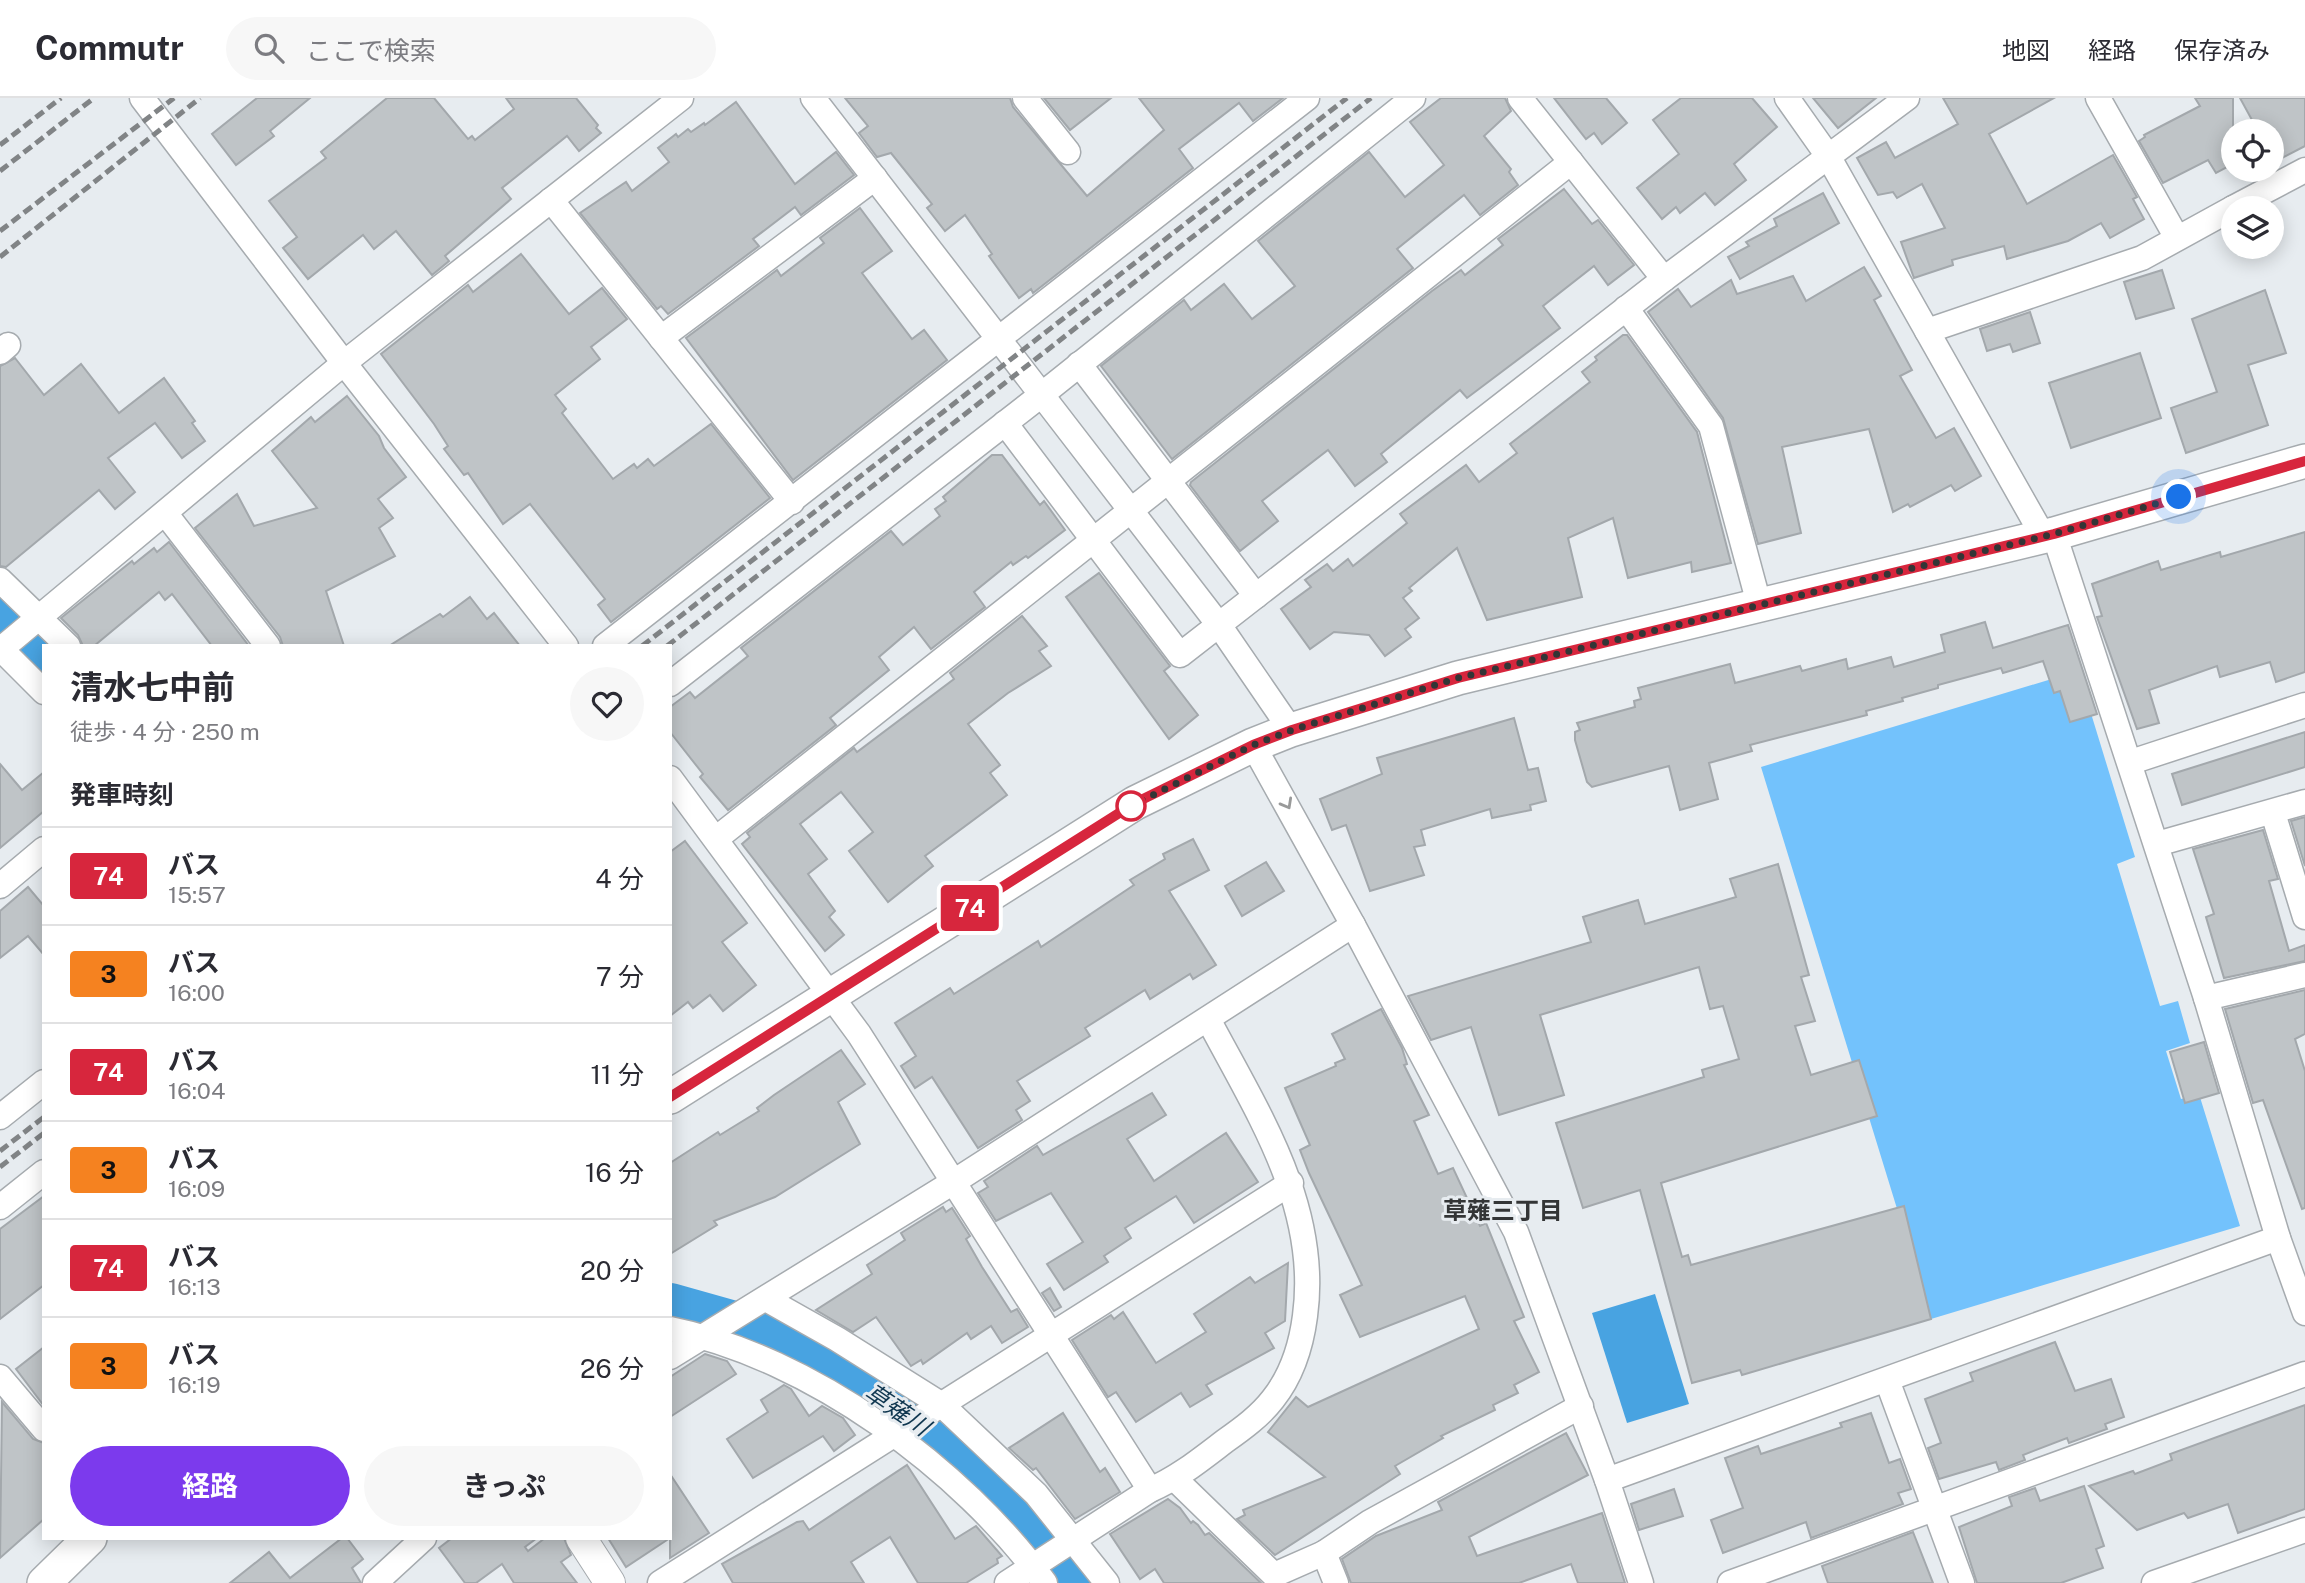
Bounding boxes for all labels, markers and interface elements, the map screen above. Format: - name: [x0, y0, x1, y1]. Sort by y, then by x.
- search box: [226, 17, 716, 80]
- text: Commutr: [35, 29, 184, 67]
- icon: search: [250, 29, 288, 67]
- text: ここで検索: [306, 35, 436, 66]
- text: 地図: [2002, 36, 2050, 64]
- text: 経路: [2088, 36, 2136, 64]
- text: 保存済み: [2174, 36, 2270, 64]
- map controls: [2221, 119, 2284, 259]
- button: locate: [2221, 119, 2284, 182]
- button: layers: [2221, 196, 2284, 259]
- your location: [2161, 479, 2196, 514]
- button: heart: [570, 667, 644, 741]
- text: 清水七中前: [70, 668, 235, 706]
- text: 徒歩 · 4 分 · 250 m: [70, 718, 260, 745]
- text: 発車時刻: [70, 779, 174, 810]
- unlabelled marker: [1116, 791, 1146, 821]
- one-way arrow: [1279, 797, 1293, 809]
- text: バス: [168, 849, 220, 880]
- text: 74: [93, 862, 124, 890]
- text: 4 分: [595, 863, 644, 894]
- text: 15:57: [168, 881, 226, 908]
- line badge: 74: [939, 885, 1002, 931]
- text: 74: [955, 894, 985, 922]
- text: バス: [168, 947, 220, 978]
- text: 3: [101, 960, 116, 988]
- text: 7 分: [596, 961, 644, 992]
- text: 16:00: [168, 979, 225, 1006]
- text: バス: [168, 1045, 220, 1076]
- text: 74: [93, 1058, 124, 1086]
- text: 11 分: [591, 1059, 644, 1090]
- text: 16:04: [168, 1077, 225, 1104]
- text: バス: [168, 1143, 220, 1174]
- text: 3: [101, 1156, 116, 1184]
- text: 16 分: [585, 1157, 644, 1188]
- text: 16:09: [168, 1175, 225, 1202]
- district label: 草薙三丁目: [1443, 1196, 1563, 1224]
- text: バス: [168, 1241, 220, 1272]
- text: 74: [93, 1254, 124, 1282]
- text: 20 分: [580, 1255, 644, 1286]
- text: 16:13: [168, 1273, 221, 1300]
- text: バス: [168, 1339, 220, 1370]
- text: 3: [101, 1352, 116, 1380]
- text: 26 分: [580, 1353, 644, 1384]
- text: 16:19: [168, 1371, 221, 1398]
- water label: 草薙川: [860, 1377, 938, 1443]
- button: 経路: [70, 1446, 350, 1526]
- button: きっぷ: [364, 1446, 644, 1526]

